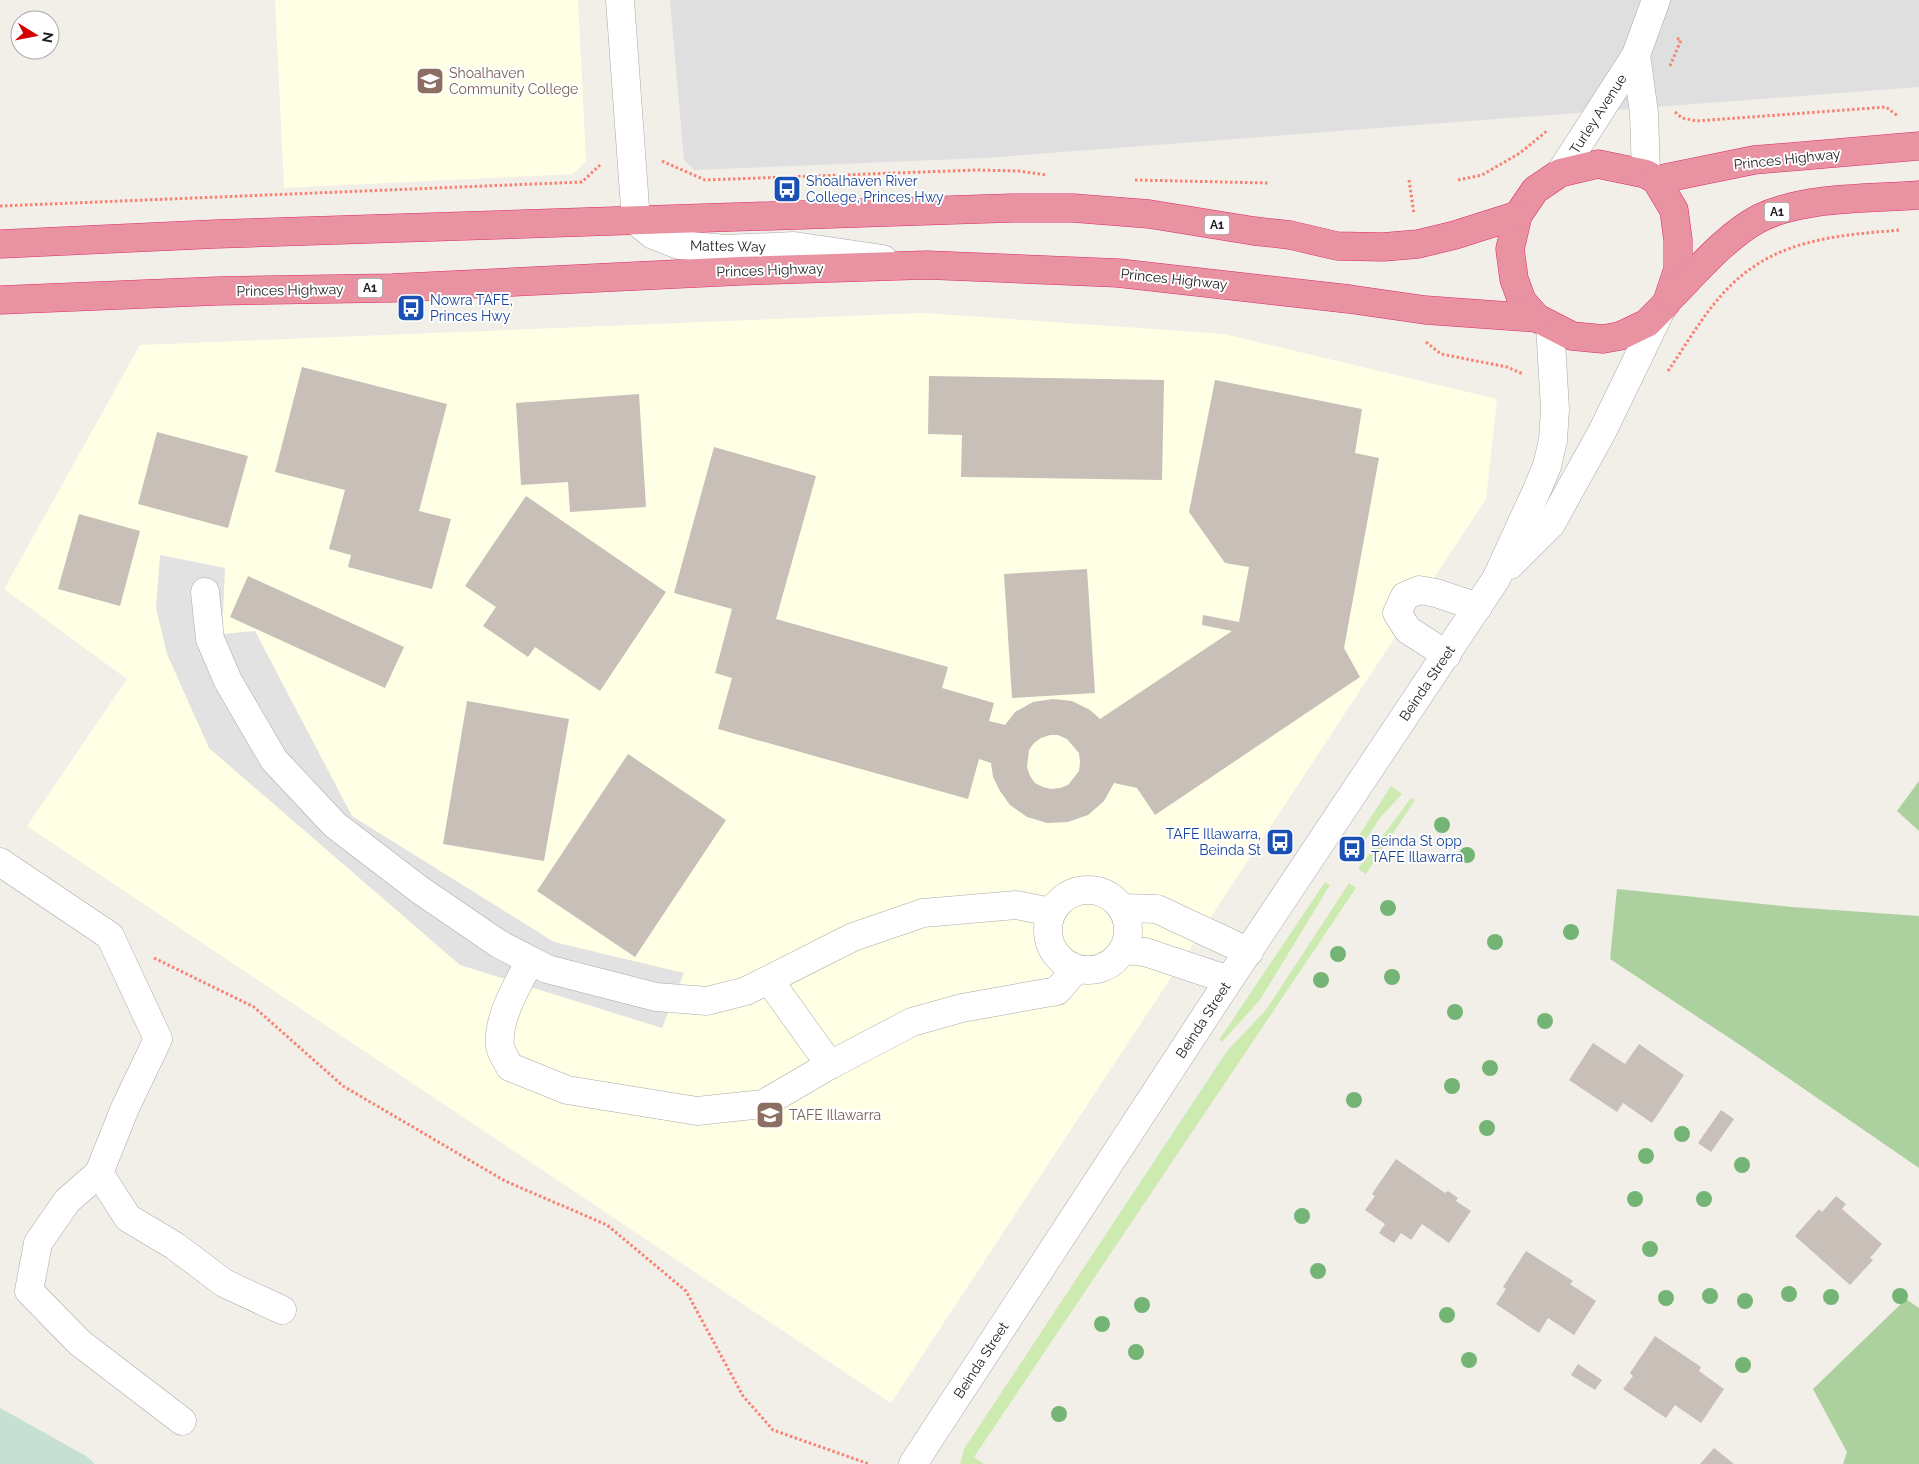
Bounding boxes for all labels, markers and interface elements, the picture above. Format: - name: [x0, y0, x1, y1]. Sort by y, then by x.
- north arrow: [10, 10, 60, 60]
- text: N: [39, 31, 57, 44]
- place label: Shoalhaven Community College: [449, 65, 578, 97]
- school or university icon: Shoalhaven Community College: [415, 66, 445, 96]
- street label: Turley Avenue: [1566, 71, 1630, 157]
- street label: Princes Highway: [1733, 145, 1842, 173]
- place label: Shoalhaven River College, Princes Hwy: [806, 173, 944, 205]
- bus stop icon: Shoalhaven River College, Princes Hwy: [772, 174, 802, 204]
- road number: A1: [1764, 202, 1790, 222]
- road number: A1: [1204, 216, 1230, 234]
- street label: Mattes Way: [690, 237, 767, 255]
- street label: Princes Highway: [716, 260, 824, 280]
- street label: Princes Highway: [1120, 265, 1229, 293]
- road number: A1: [358, 278, 382, 298]
- street label: Princes Highway: [236, 281, 344, 299]
- place label: Nowra TAFE, Princes Hwy: [430, 292, 513, 324]
- bus stop icon: Nowra TAFE, Princes Hwy: [396, 293, 426, 323]
- street label: Beinda Street: [1396, 642, 1458, 724]
- place label: TAFE Illawarra, Beinda St: [1166, 826, 1261, 858]
- bus stop icon: TAFE Illawarra, Beinda St: [1265, 827, 1295, 857]
- place label: Beinda St opp TAFE Illawarra: [1371, 833, 1463, 865]
- bus stop icon: Beinda St opp TAFE Illawarra: [1337, 834, 1367, 864]
- street label: Beinda Street: [1172, 979, 1234, 1061]
- school or university icon: TAFE Illawarra: [755, 1100, 785, 1130]
- place label: TAFE Illawarra: [789, 1107, 881, 1123]
- street label: Beinda Street: [950, 1319, 1012, 1401]

